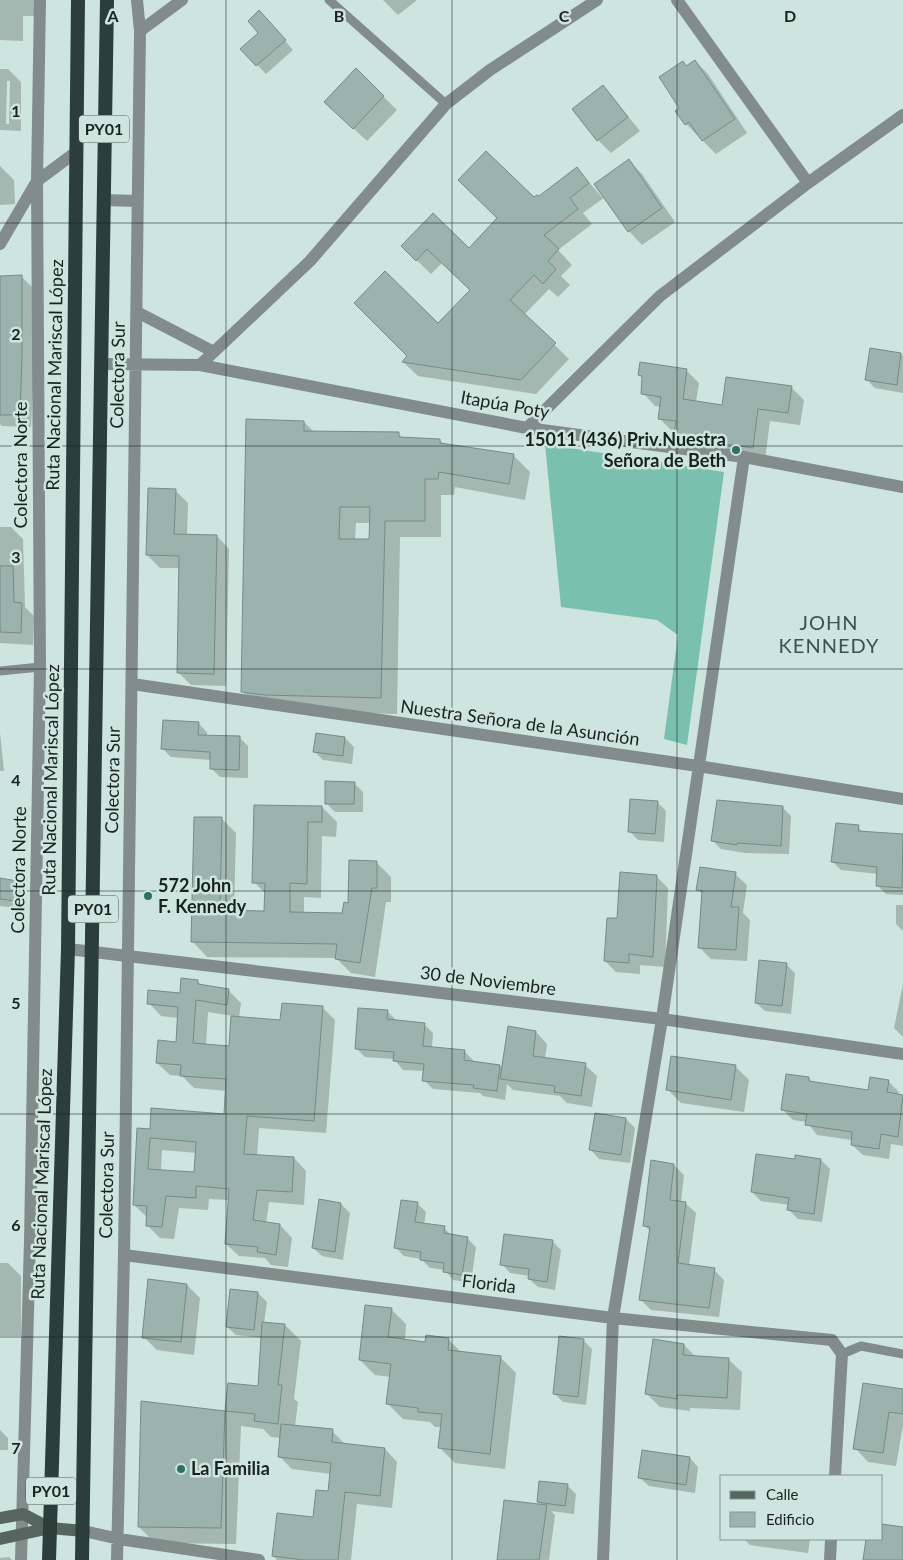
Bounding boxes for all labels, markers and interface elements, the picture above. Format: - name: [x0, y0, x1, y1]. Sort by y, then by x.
- text: A: [106, 6, 119, 25]
- text: B: [334, 6, 344, 25]
- text: C: [559, 6, 570, 25]
- text: D: [784, 6, 796, 25]
- text: 1: [11, 101, 21, 120]
- road number: PY01: [79, 116, 129, 142]
- street label: Ruta Nacional Mariscal López: [41, 259, 67, 491]
- street label: Colectora Sur: [105, 321, 129, 429]
- text: 2: [11, 324, 21, 343]
- street label: Itapúa Poty: [459, 385, 552, 423]
- street label: Colectora Norte: [9, 401, 31, 529]
- place label: 15011 (436) Priv.Nuestra Señora de Beth: [525, 428, 726, 471]
- marker: 15011 (436) Priv.Nuestra Señora de Beth: [730, 444, 742, 456]
- text: 3: [11, 547, 21, 566]
- district label: JOHN KENNEDY: [779, 610, 879, 657]
- street label: Ruta Nacional Mariscal López: [37, 664, 63, 896]
- street label: Nuestra Señora de la Asunción: [399, 694, 641, 750]
- street label: Colectora Sur: [100, 726, 124, 834]
- text: 4: [11, 770, 21, 789]
- street label: Colectora Norte: [6, 806, 30, 934]
- place label: 572 John F. Kennedy: [158, 874, 247, 917]
- marker: 572 John F. Kennedy: [142, 890, 154, 902]
- road number: PY01: [68, 896, 118, 922]
- street label: 30 de Noviembre: [419, 961, 557, 999]
- text: 5: [11, 993, 21, 1012]
- street label: Ruta Nacional Mariscal López: [26, 1068, 56, 1300]
- street label: Colectora Sur: [94, 1131, 118, 1239]
- text: 6: [11, 1215, 21, 1234]
- street label: Florida: [461, 1269, 517, 1297]
- text: 7: [11, 1438, 21, 1457]
- place label: La Familia: [191, 1457, 270, 1479]
- marker: La Familia: [175, 1463, 187, 1475]
- legend: [720, 1475, 883, 1540]
- road number: PY01: [26, 1478, 76, 1504]
- text: Calle: [766, 1485, 799, 1503]
- text: Edificio: [766, 1510, 814, 1528]

